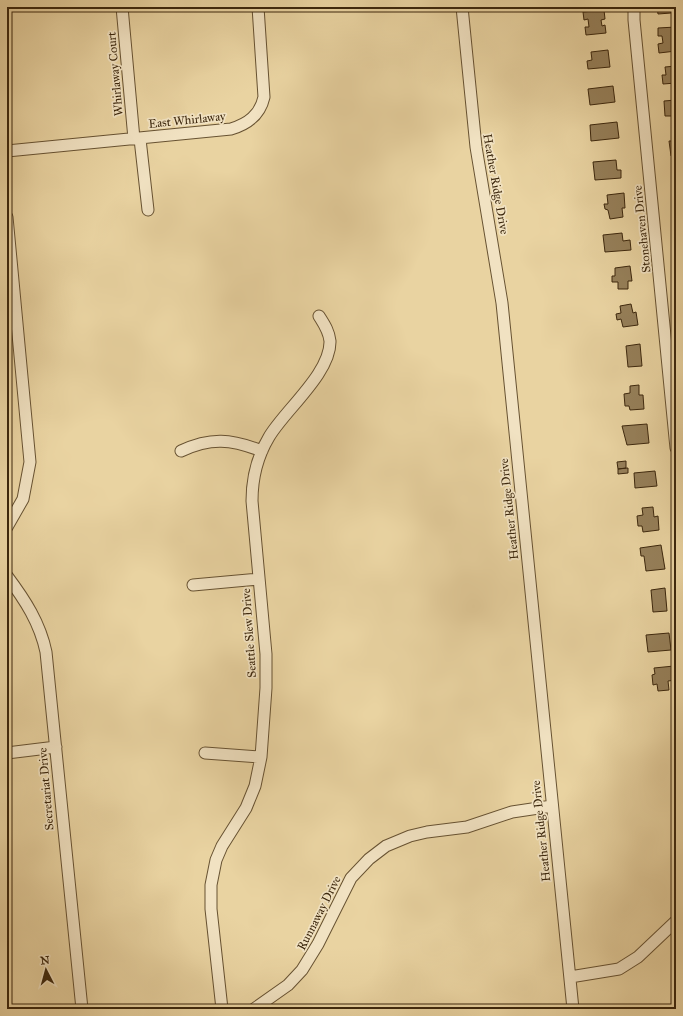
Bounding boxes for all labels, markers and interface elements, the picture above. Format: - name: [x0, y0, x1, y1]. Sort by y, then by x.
- street label: Whirlaway Court: [104, 31, 126, 117]
- street label: East Whirlaway: [148, 109, 227, 131]
- street label: Heather Ridge Drive: [479, 133, 512, 236]
- street label: Stonehaven Drive: [630, 185, 654, 273]
- street label: Heather Ridge Drive: [497, 457, 522, 560]
- street label: Seattle Slew Drive: [239, 588, 259, 678]
- street label: Secretariat Drive: [35, 747, 57, 831]
- street label: Heather Ridge Drive: [529, 779, 554, 882]
- street label: Runnaway Drive: [294, 874, 344, 952]
- north arrow: [26, 950, 66, 990]
- text: N: [40, 954, 51, 968]

